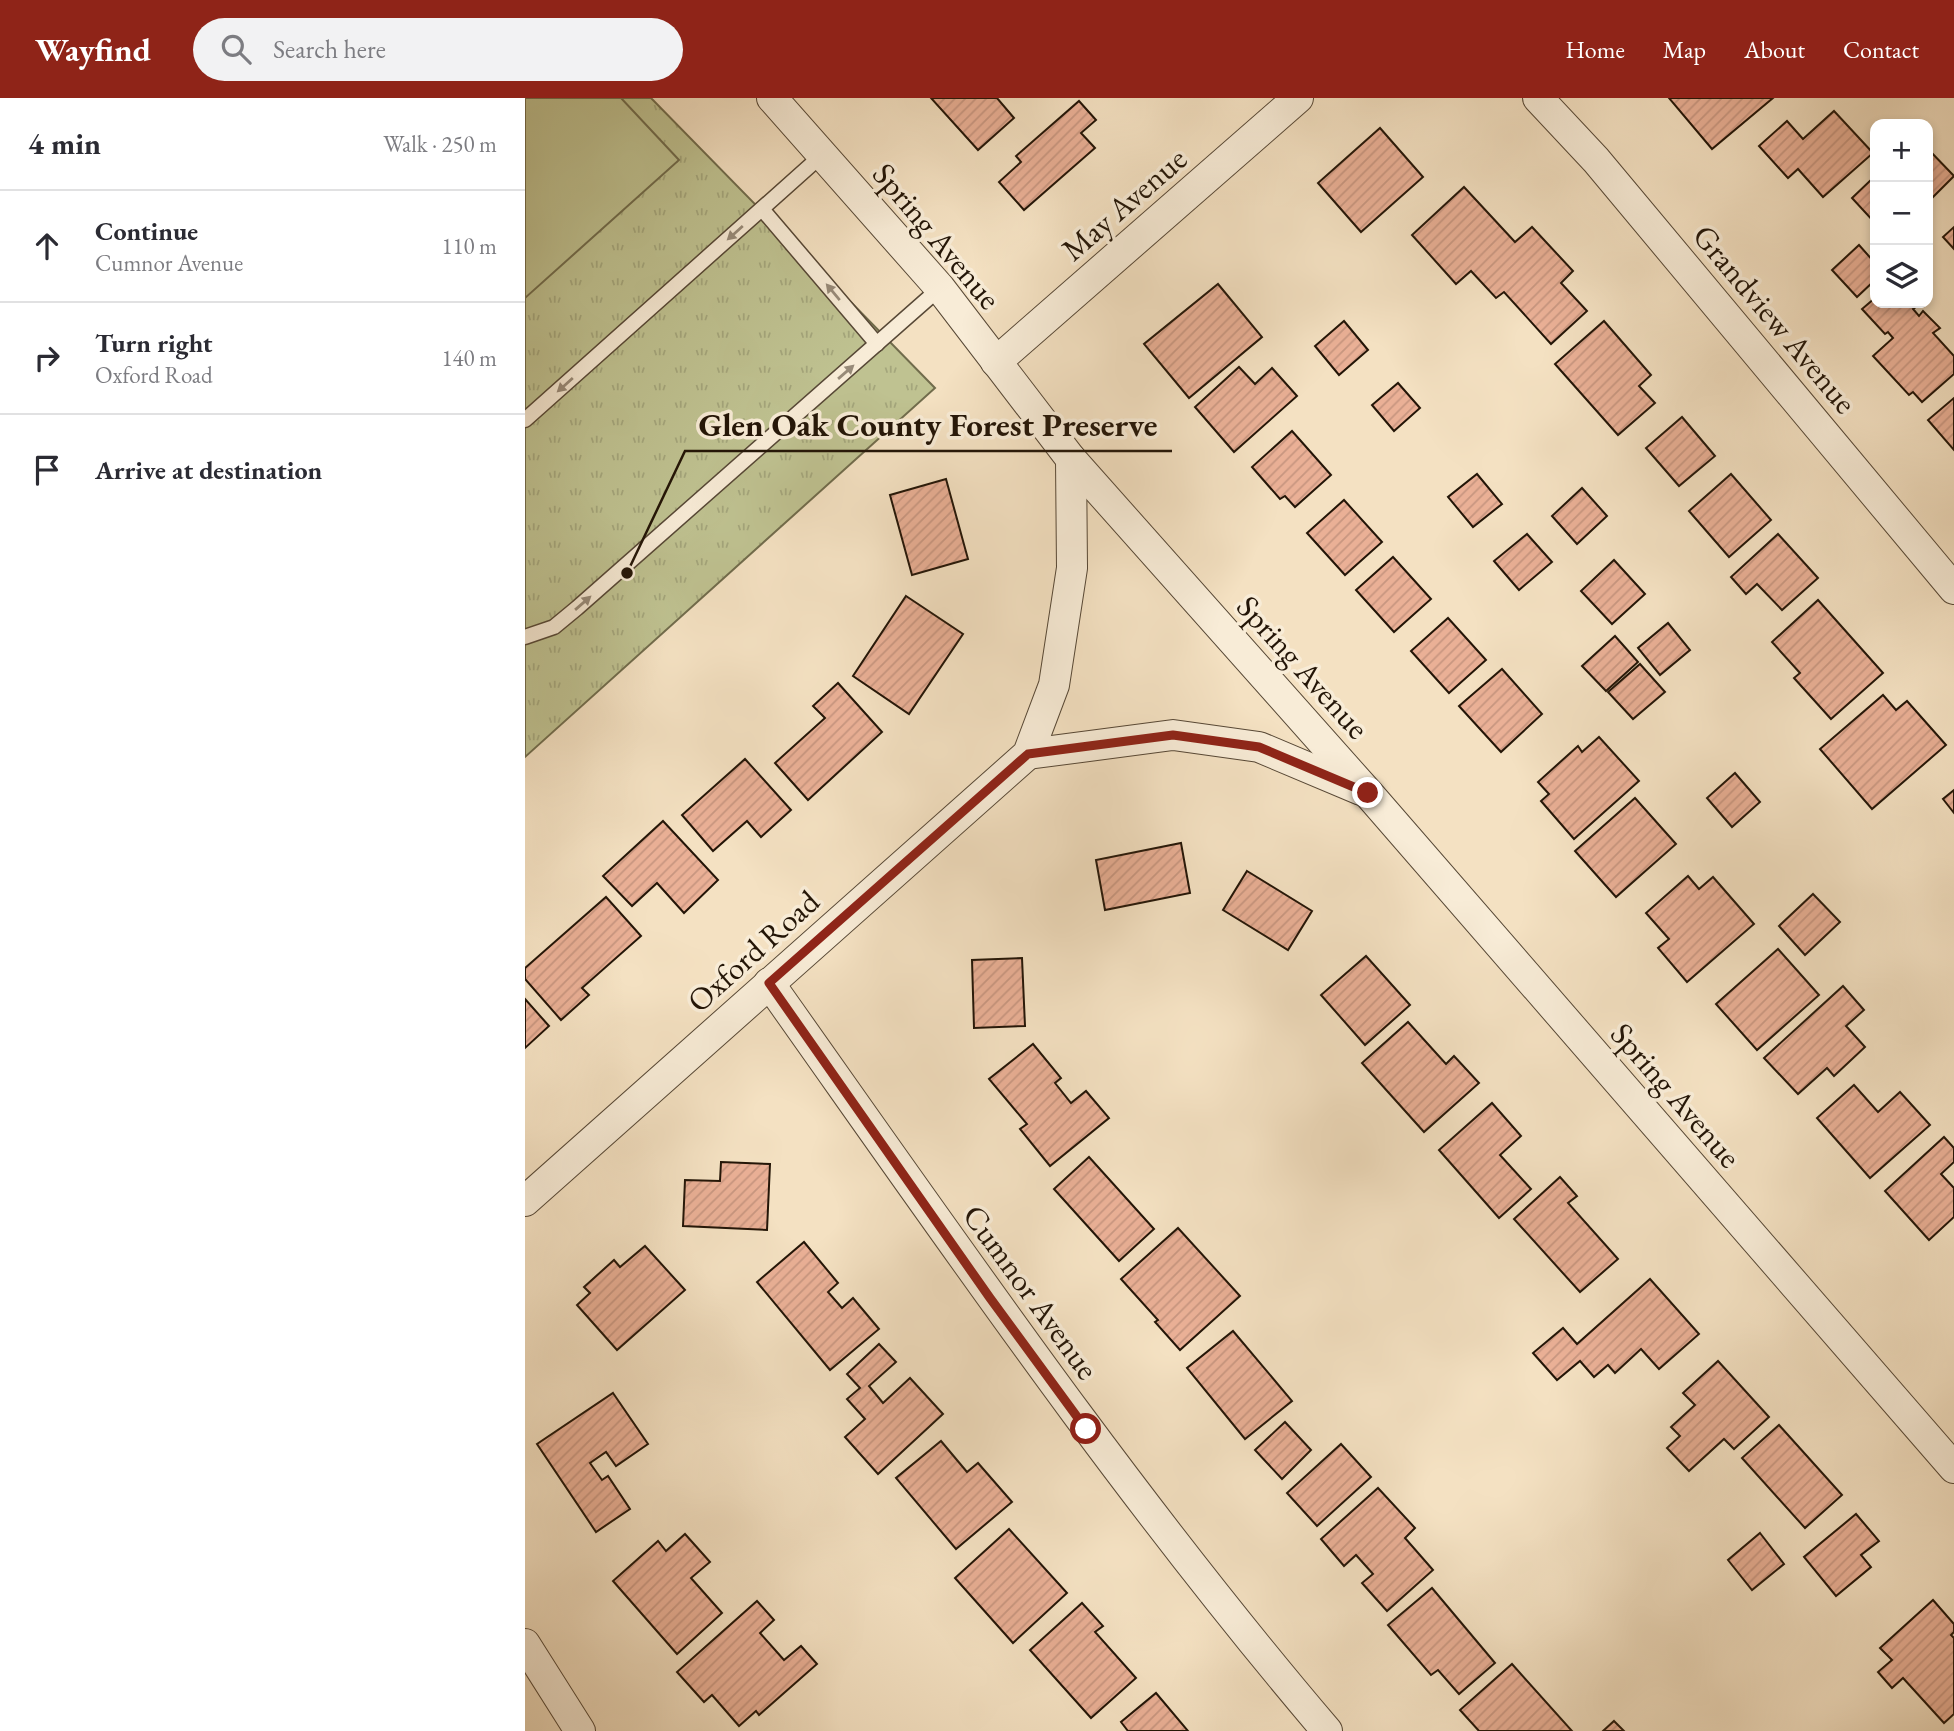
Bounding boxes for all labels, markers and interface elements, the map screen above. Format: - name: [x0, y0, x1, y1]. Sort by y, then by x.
- search box: [193, 18, 683, 81]
- text: Wayfind: [35, 28, 151, 71]
- icon: search: [217, 30, 255, 68]
- text: Search here: [273, 32, 386, 66]
- text: Home: [1565, 34, 1625, 65]
- text: Map: [1663, 34, 1706, 65]
- text: About: [1744, 34, 1805, 65]
- text: Contact: [1843, 34, 1919, 65]
- map controls: [1870, 119, 1933, 308]
- button: +: [1870, 119, 1933, 182]
- text: 4 min: [28, 124, 101, 163]
- text: Walk · 250 m: [383, 129, 497, 159]
- street label: May Avenue: [1053, 138, 1195, 270]
- street label: Spring Avenue: [863, 154, 1011, 318]
- button: −: [1870, 182, 1933, 245]
- text: Continue: [95, 214, 198, 248]
- street label: Grandview Avenue: [1684, 216, 1866, 422]
- one-way arrow: [726, 225, 743, 240]
- icon: ahead: [28, 227, 66, 265]
- text: 110 m: [441, 231, 497, 261]
- button: layers: [1870, 245, 1933, 308]
- text: Cumnor Avenue: [95, 248, 243, 278]
- one-way arrow: [826, 283, 841, 300]
- text: Turn right: [95, 326, 213, 360]
- icon: right: [28, 339, 66, 377]
- text: 140 m: [441, 343, 497, 373]
- text: Oxford Road: [95, 360, 213, 390]
- one-way arrow: [837, 364, 854, 380]
- one-way arrow: [557, 376, 574, 392]
- callout: Glen Oak County Forest Preserve: [685, 397, 1172, 451]
- text: Glen Oak County Forest Preserve: [699, 403, 1157, 446]
- icon: arrive: [28, 451, 66, 489]
- text: Arrive at destination: [95, 453, 322, 487]
- street label: Spring Avenue: [1227, 586, 1379, 748]
- one-way arrow: [574, 595, 592, 611]
- route end: [1352, 777, 1383, 808]
- street label: Oxford Road: [678, 880, 828, 1021]
- street label: Spring Avenue: [1601, 1014, 1751, 1176]
- street label: Cumnor Avenue: [953, 1196, 1109, 1388]
- route start: [1070, 1413, 1101, 1444]

